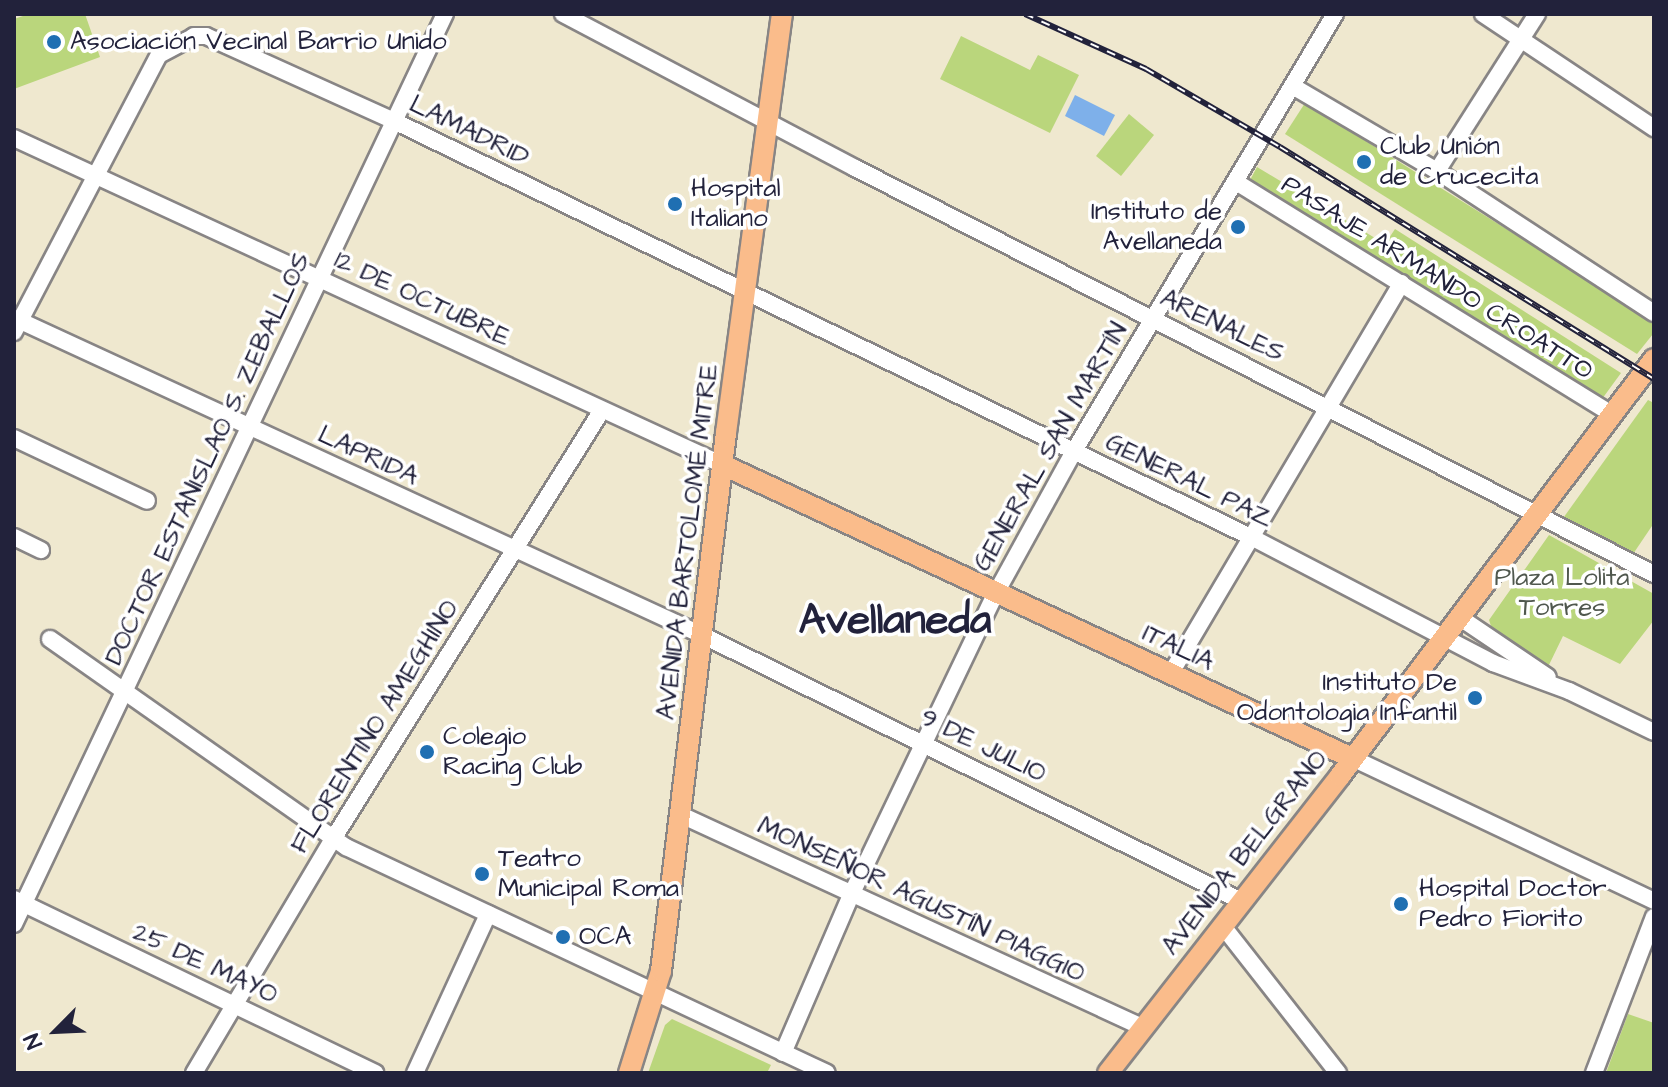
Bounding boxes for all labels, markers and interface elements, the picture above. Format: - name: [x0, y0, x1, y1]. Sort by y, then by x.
- place label: Asociación Vecinal Barrio Unido: [70, 26, 447, 58]
- marker: Asociación Vecinal Barrio Unido: [45, 33, 63, 51]
- street label: LAMADRID: [404, 89, 534, 173]
- place label: Club Unión de Crucecita: [1380, 131, 1538, 192]
- marker: Club Unión de Crucecita: [1355, 153, 1373, 171]
- street label: PASAJE ARMANDO CROATTO: [1276, 169, 1598, 387]
- place label: Hospital Italiano: [691, 173, 781, 234]
- marker: Hospital Italiano: [666, 195, 684, 213]
- place label: Instituto de Avellaneda: [1091, 196, 1222, 258]
- marker: Instituto de Avellaneda: [1229, 218, 1247, 236]
- street label: 12 DE OCTUBRE: [329, 245, 515, 353]
- street label: DOCTOR ESTANISLAO S. ZEBALLOS: [98, 248, 318, 670]
- street label: ARENALES: [1155, 283, 1289, 369]
- street label: GENERAL SAN MARTÍN: [967, 317, 1135, 577]
- street label: AVENIDA BARTOLOMÉ MITRE: [651, 362, 725, 722]
- street label: LAPRIDA: [313, 419, 423, 493]
- street label: GENERAL PAZ: [1100, 427, 1278, 535]
- park label: Plaza Lolita Torres: [1495, 562, 1629, 624]
- street label: FLORENTINO AMEGHINO: [284, 595, 466, 859]
- district label: Avellaneda: [799, 596, 991, 646]
- street label: ITALIA: [1137, 618, 1219, 678]
- place label: Instituto De Odontologia Infantil: [1237, 667, 1457, 728]
- marker: Instituto De Odontologia Infantil: [1464, 687, 1486, 709]
- street label: 9 DE JULIO: [915, 702, 1051, 790]
- place label: Colegio Racing Club: [443, 721, 582, 782]
- marker: Colegio Racing Club: [418, 743, 436, 761]
- street label: AVENIDA BELGRANO: [1155, 744, 1335, 962]
- street label: MONSEÑOR AGUSTÍN PIAGGIO: [752, 810, 1090, 990]
- place label: Teatro Municipal Roma: [498, 843, 679, 904]
- marker: Teatro Municipal Roma: [473, 865, 491, 883]
- place label: Hospital Doctor Pedro Fiorito: [1419, 873, 1606, 934]
- marker: Hospital Doctor Pedro Fiorito: [1390, 893, 1412, 915]
- street label: 25 DE MAYO: [128, 917, 282, 1011]
- place label: OCA: [579, 921, 631, 953]
- marker: OCA: [554, 928, 572, 946]
- north arrow: [16, 991, 96, 1071]
- text: N: [17, 1028, 51, 1054]

